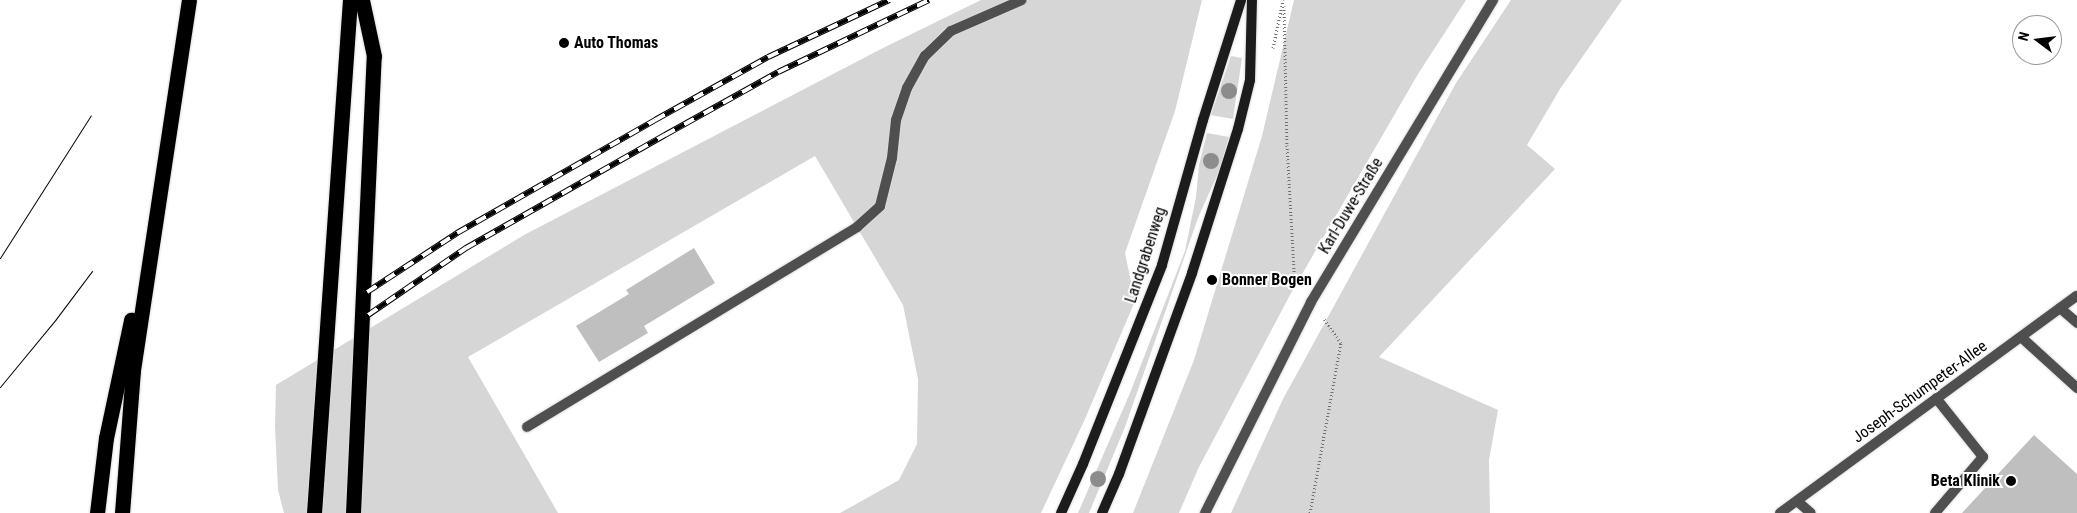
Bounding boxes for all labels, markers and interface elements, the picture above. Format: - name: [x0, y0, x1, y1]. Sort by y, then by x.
- north arrow: [2012, 15, 2062, 65]
- text: N: [2015, 30, 2032, 43]
- place label: Auto Thomas: [574, 33, 659, 53]
- marker: Auto Thomas: [558, 37, 570, 49]
- street label: Karl-Duwe-Straße: [1315, 154, 1387, 258]
- street label: Landgrabenweg: [1121, 204, 1171, 306]
- place label: Bonner Bogen: [1222, 270, 1312, 290]
- marker: Bonner Bogen: [1206, 274, 1218, 286]
- street label: Joseph-Schumpeter-Allee: [1849, 337, 1991, 447]
- place label: Beta Klinik: [1931, 471, 2000, 491]
- marker: Beta Klinik: [2004, 474, 2018, 488]

